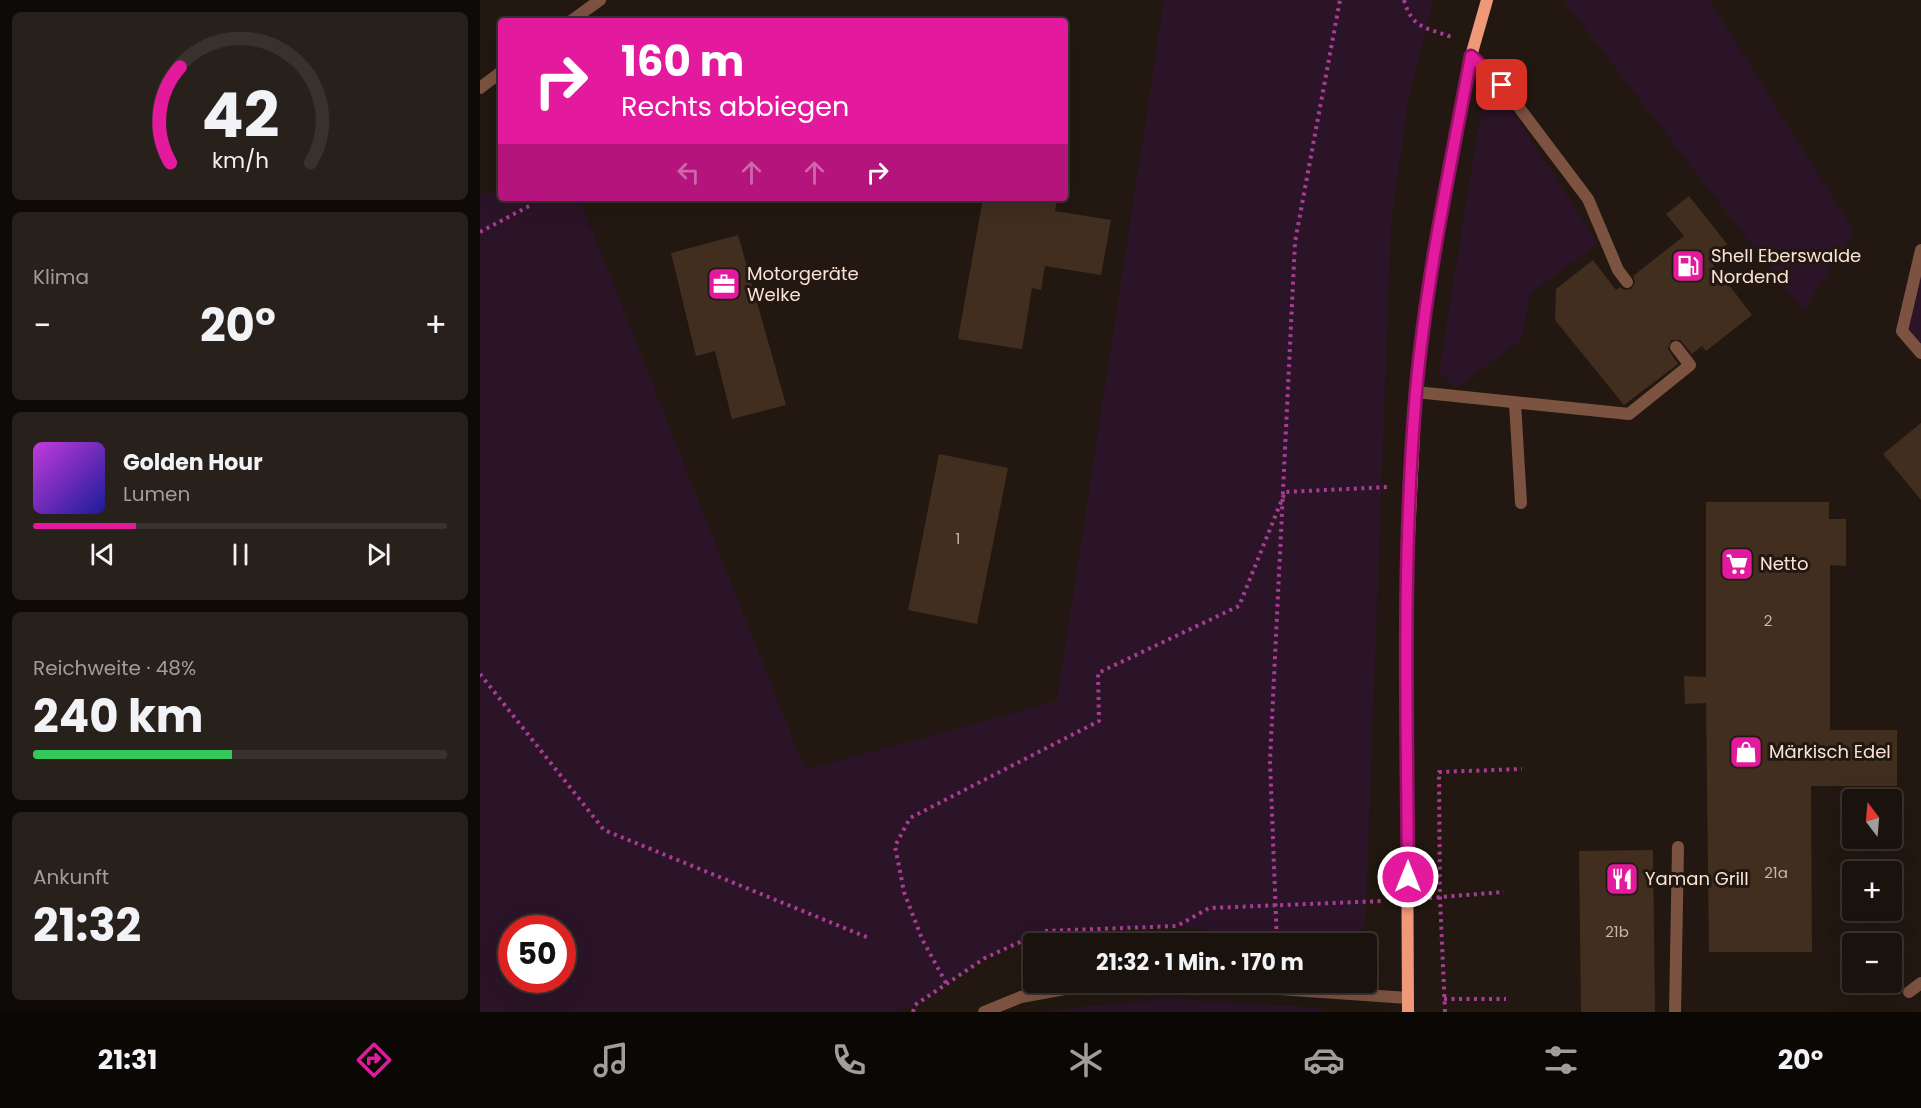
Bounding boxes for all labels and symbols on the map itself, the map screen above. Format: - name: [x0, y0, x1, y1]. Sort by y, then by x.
- pin: [1476, 59, 1527, 110]
- place label: Shell Eberswalde Nordend: [1711, 243, 1861, 289]
- fuel station icon: Shell Eberswalde Nordend: [1670, 248, 1706, 284]
- place label: Motorgeräte Welke: [747, 261, 859, 307]
- office icon: Motorgeräte Welke: [706, 266, 742, 302]
- house number: 1: [956, 528, 960, 549]
- supermarket icon: Netto: [1719, 546, 1755, 582]
- place label: Netto: [1760, 551, 1808, 576]
- house number: 2: [1764, 610, 1772, 631]
- shop icon: Märkisch Edel: [1728, 734, 1764, 770]
- place label: Märkisch Edel: [1769, 739, 1891, 764]
- north arrow: [1842, 789, 1902, 849]
- position arrow: [1376, 845, 1440, 909]
- restaurant icon: Yaman Grill: [1604, 861, 1640, 897]
- house number: 21a: [1764, 862, 1788, 883]
- place label: Yaman Grill: [1645, 866, 1749, 891]
- speed limit sign: 50: [498, 915, 576, 993]
- house number: 21b: [1605, 921, 1629, 942]

